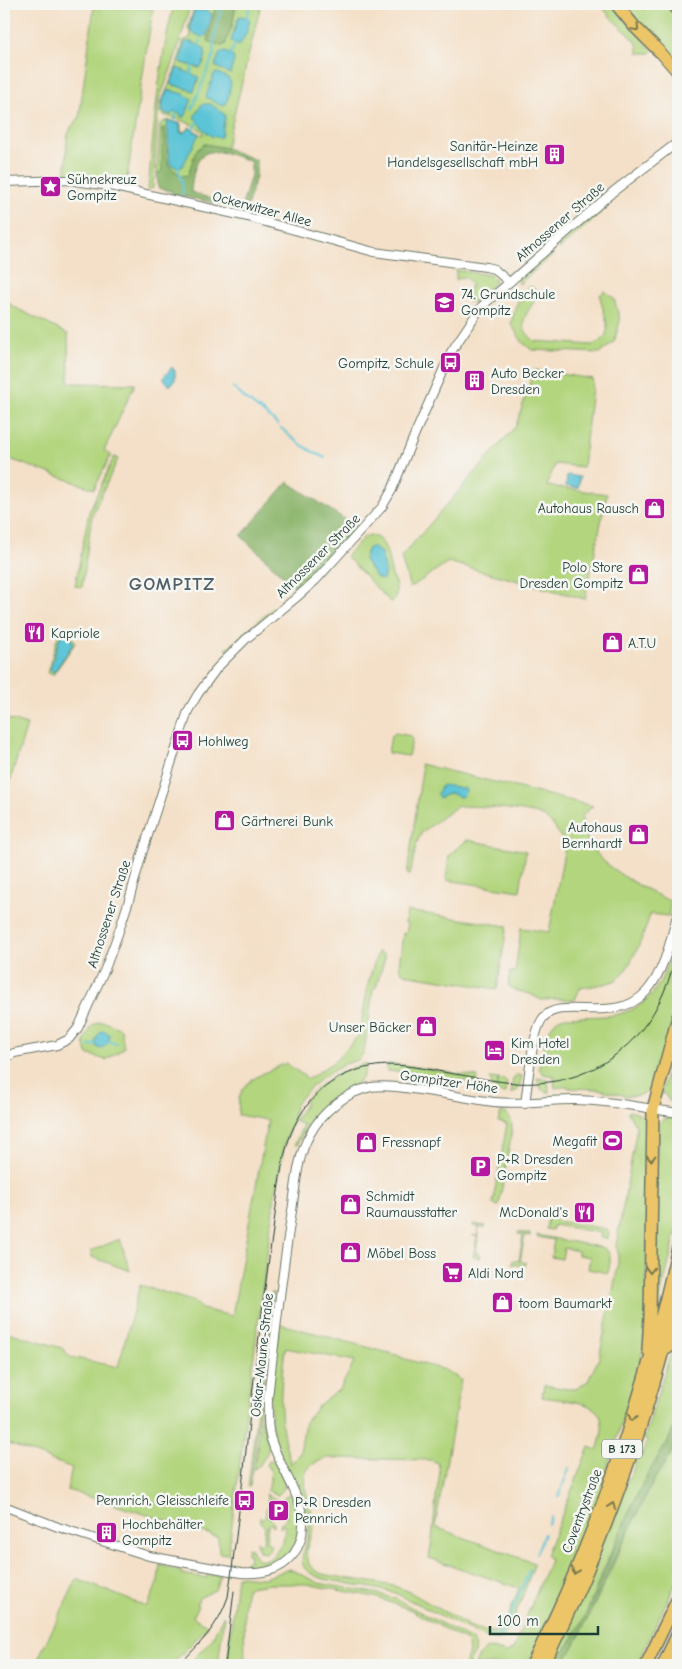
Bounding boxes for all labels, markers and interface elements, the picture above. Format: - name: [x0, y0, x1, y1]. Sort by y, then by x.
- one-way arrow: [631, 23, 640, 32]
- place label: Sanitär-Heinze Handelsgesellschaft mbH: [387, 138, 538, 171]
- building icon: Sanitär-Heinze Handelsgesellschaft mbH: [542, 142, 566, 166]
- place label: Sühnekreuz Gompitz: [67, 171, 136, 204]
- place icon: Sühnekreuz Gompitz: [39, 175, 63, 199]
- street label: Altnossener Straße: [512, 179, 608, 265]
- street label: Ockerwitzer Allee: [211, 188, 313, 230]
- place label: 74. Grundschule Gompitz: [461, 286, 555, 319]
- school or university icon: 74. Grundschule Gompitz: [433, 290, 457, 314]
- bus stop icon: Gompitz, Schule: [438, 351, 462, 375]
- place label: Gompitz, Schule: [338, 355, 434, 372]
- place label: Auto Becker Dresden: [491, 365, 564, 398]
- building icon: Auto Becker Dresden: [463, 369, 487, 393]
- shop icon: Autohaus Rausch: [643, 496, 667, 520]
- place label: Autohaus Rausch: [538, 500, 639, 517]
- street label: Altnossener Straße: [272, 510, 364, 602]
- place label: Polo Store Dresden Gompitz: [520, 559, 623, 592]
- shop icon: Polo Store Dresden Gompitz: [627, 563, 651, 587]
- district label: GOMPITZ: [129, 573, 215, 595]
- restaurant icon: Kapriole: [23, 621, 47, 645]
- place label: Kapriole: [51, 625, 100, 642]
- shop icon: A.T.U: [600, 631, 624, 655]
- place label: A.T.U: [628, 635, 656, 652]
- bus stop icon: Hohlweg: [170, 729, 194, 753]
- place label: Hohlweg: [198, 733, 249, 750]
- shop icon: Gärtnerei Bunk: [213, 809, 237, 833]
- place label: Gärtnerei Bunk: [241, 813, 333, 830]
- place label: Autohaus Bernhardt: [562, 819, 623, 852]
- shop icon: Autohaus Bernhardt: [626, 823, 650, 847]
- street label: Altnossener Straße: [84, 858, 134, 970]
- shop icon: Unser Bäcker: [415, 1015, 439, 1039]
- place label: Unser Bäcker: [329, 1019, 411, 1036]
- place label: Kim Hotel Dresden: [511, 1035, 569, 1068]
- hotel icon: Kim Hotel Dresden: [483, 1039, 507, 1063]
- street label: Gompitzer Höhe: [399, 1067, 499, 1097]
- sports icon: Megafit: [601, 1129, 625, 1153]
- shop icon: Fressnapf: [354, 1130, 378, 1154]
- place label: Megafit: [553, 1133, 598, 1150]
- place label: Fressnapf: [382, 1134, 441, 1151]
- place label: P+R Dresden Gompitz: [497, 1151, 573, 1184]
- one-way arrow: [646, 1154, 657, 1162]
- parking icon: P+R Dresden Gompitz: [469, 1155, 493, 1179]
- place label: Schmidt Raumausstatter: [366, 1188, 458, 1221]
- shop icon: Schmidt Raumausstatter: [338, 1192, 362, 1216]
- restaurant icon: McDonald's: [572, 1200, 596, 1224]
- place label: McDonald's: [499, 1204, 568, 1221]
- shop icon: Möbel Boss: [339, 1241, 363, 1265]
- place label: Möbel Boss: [367, 1245, 436, 1262]
- supermarket icon: Aldi Nord: [440, 1261, 464, 1285]
- place label: Aldi Nord: [468, 1265, 524, 1282]
- one-way arrow: [645, 1266, 656, 1274]
- shop icon: toom Baumarkt: [491, 1291, 515, 1315]
- street label: Oskar-Maune-Straße: [247, 1292, 277, 1418]
- place label: toom Baumarkt: [518, 1295, 613, 1312]
- one-way arrow: [628, 1413, 638, 1422]
- road number: B 173: [602, 1440, 642, 1458]
- street label: Coventrystraße: [558, 1467, 606, 1555]
- bus stop icon: Pennrich, Gleisschleife: [233, 1488, 257, 1512]
- place label: Pennrich, Gleisschleife: [96, 1492, 229, 1509]
- place label: P+R Dresden Pennrich: [295, 1494, 371, 1527]
- parking icon: P+R Dresden Pennrich: [267, 1498, 291, 1522]
- one-way arrow: [606, 1502, 616, 1511]
- place label: Hochbehälter Gompitz: [122, 1516, 203, 1549]
- building icon: Hochbehälter Gompitz: [94, 1520, 118, 1544]
- one-way arrow: [571, 1567, 581, 1575]
- scale bar: [490, 1604, 597, 1636]
- text: 100 m: [497, 1612, 539, 1630]

